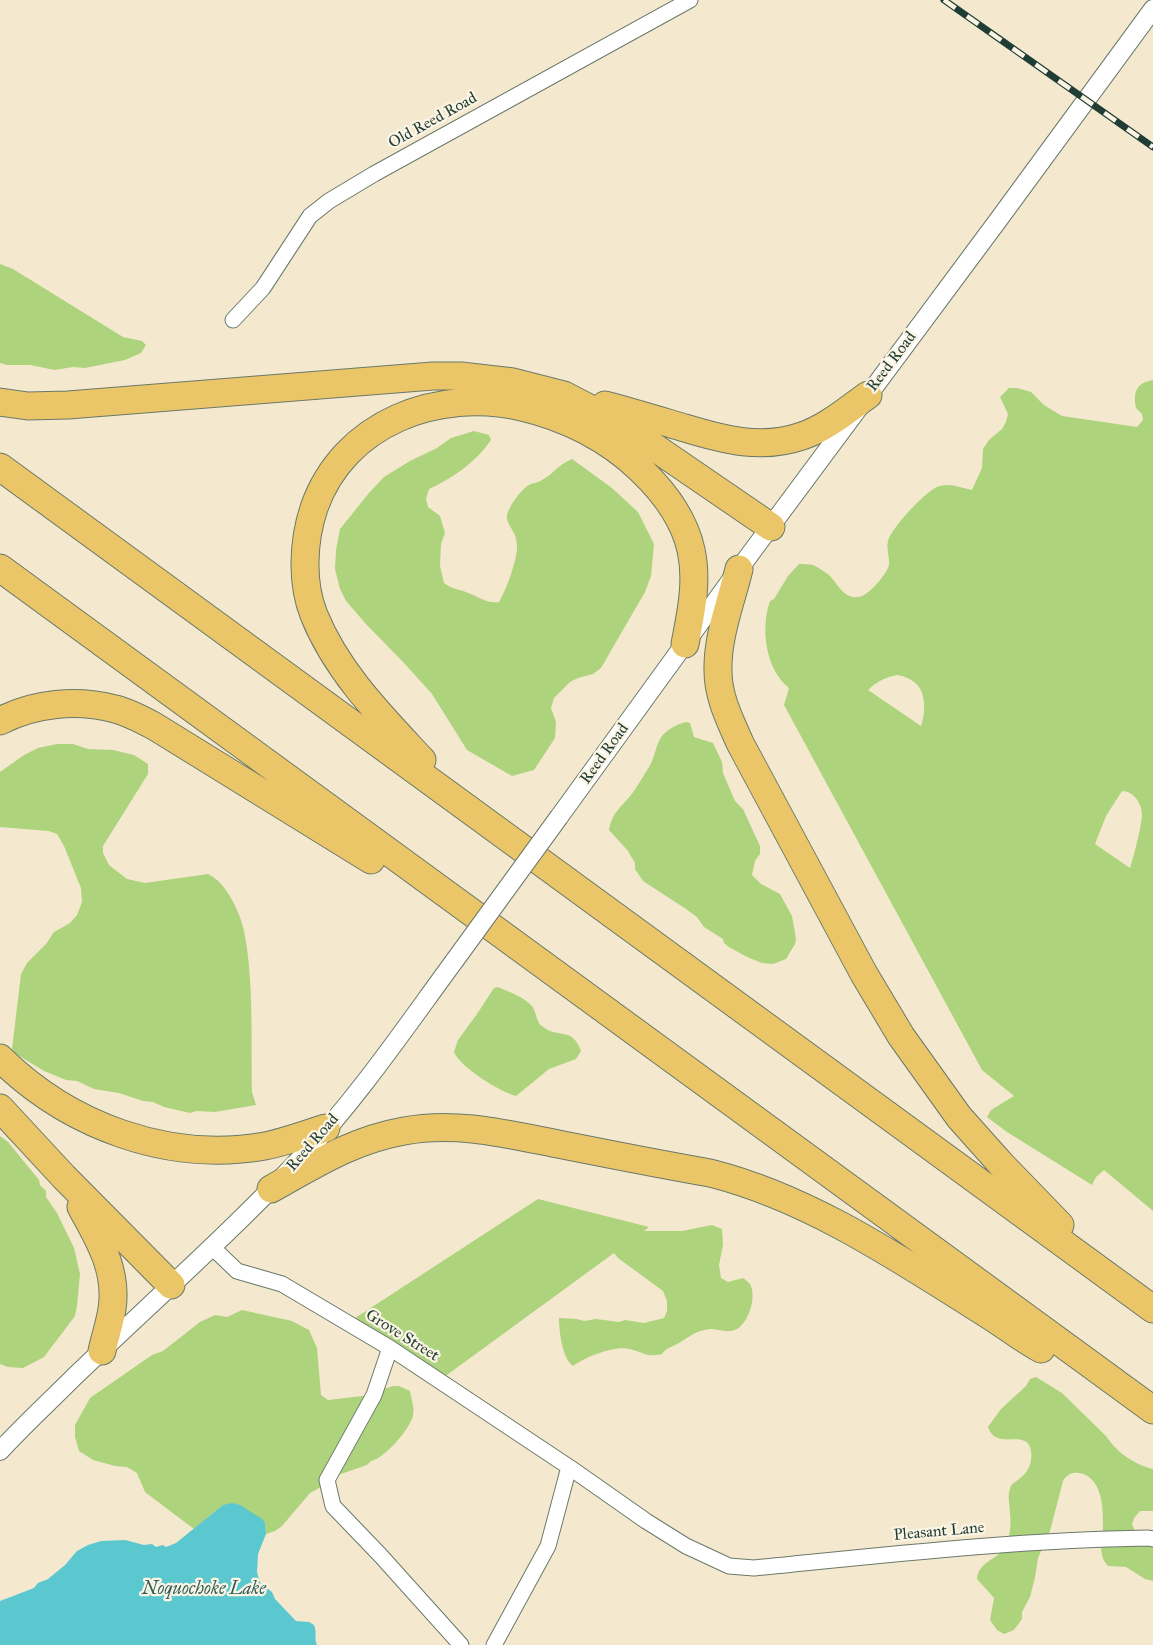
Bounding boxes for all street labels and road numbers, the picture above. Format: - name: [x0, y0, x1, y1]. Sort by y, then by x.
- street label: Old Reed Road: [385, 89, 481, 153]
- street label: Reed Road: [863, 328, 921, 396]
- street label: Reed Road: [577, 720, 633, 788]
- street label: Reed Road: [283, 1110, 343, 1176]
- street label: Grove Street: [362, 1306, 442, 1366]
- street label: Pleasant Lane: [893, 1518, 985, 1546]

